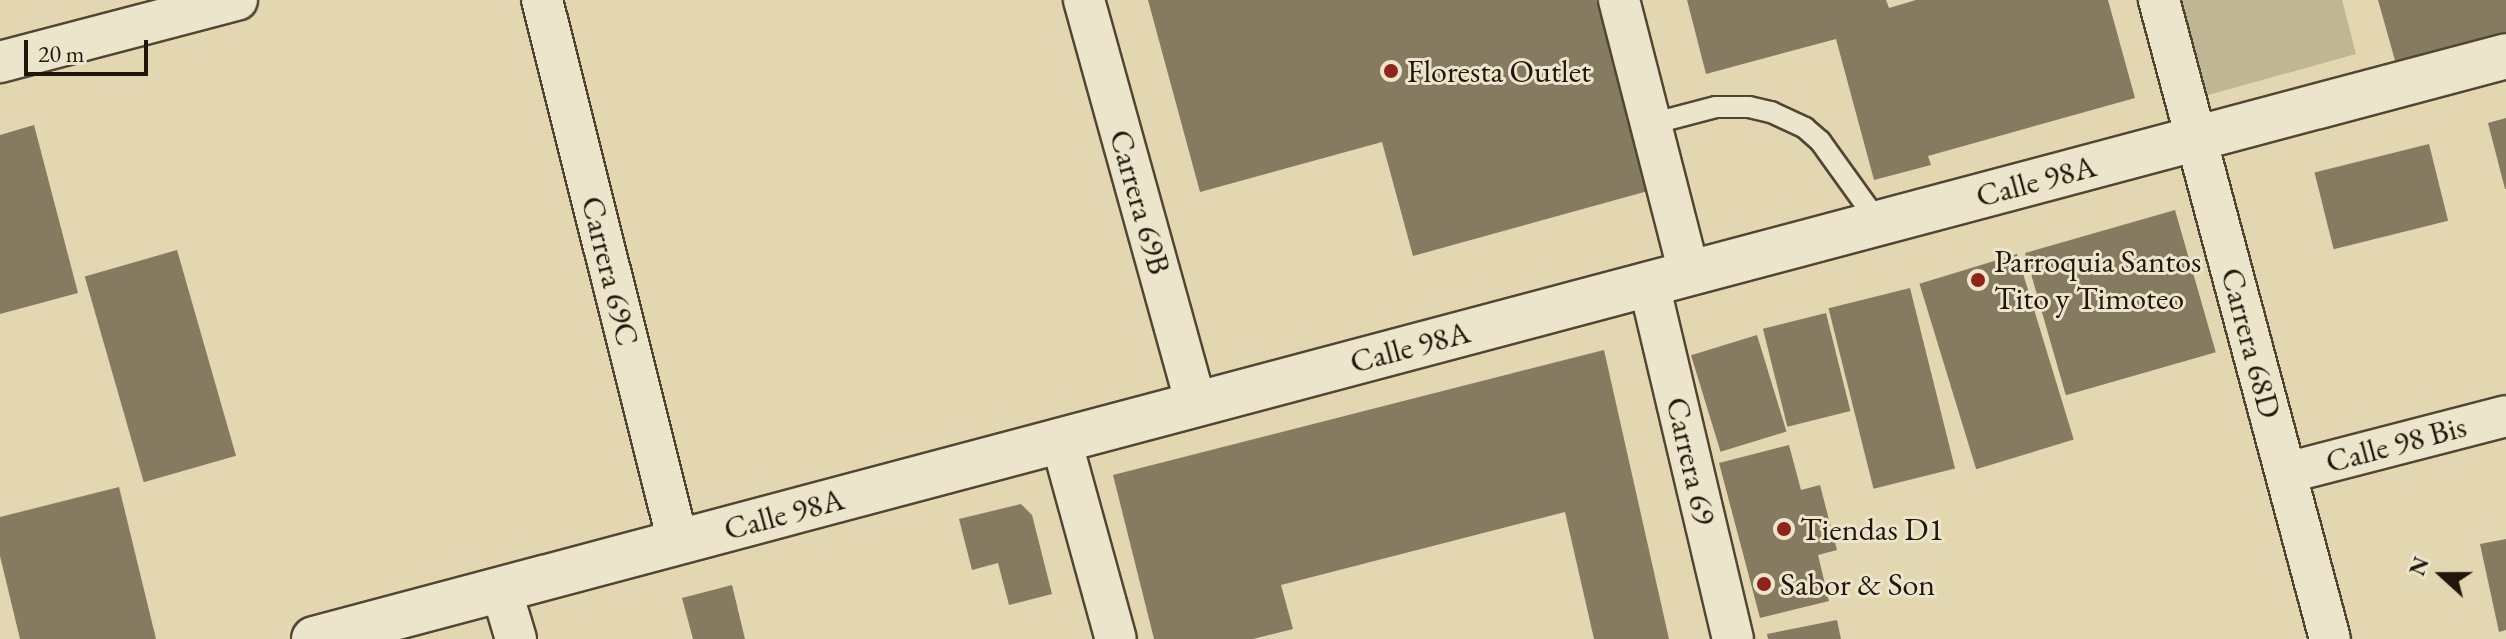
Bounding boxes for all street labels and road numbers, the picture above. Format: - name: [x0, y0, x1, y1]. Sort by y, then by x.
- street label: Carrera 69B: [1101, 125, 1179, 279]
- street label: Calle 98A: [1972, 147, 2100, 215]
- street label: Carrera 69C: [573, 192, 647, 350]
- street label: Carrera 68D: [2213, 264, 2289, 422]
- street label: Calle 98A: [1346, 313, 1474, 381]
- street label: Carrera 69: [1658, 393, 1724, 529]
- street label: Calle 98 Bis: [2322, 407, 2470, 481]
- street label: Calle 98A: [720, 480, 848, 548]

